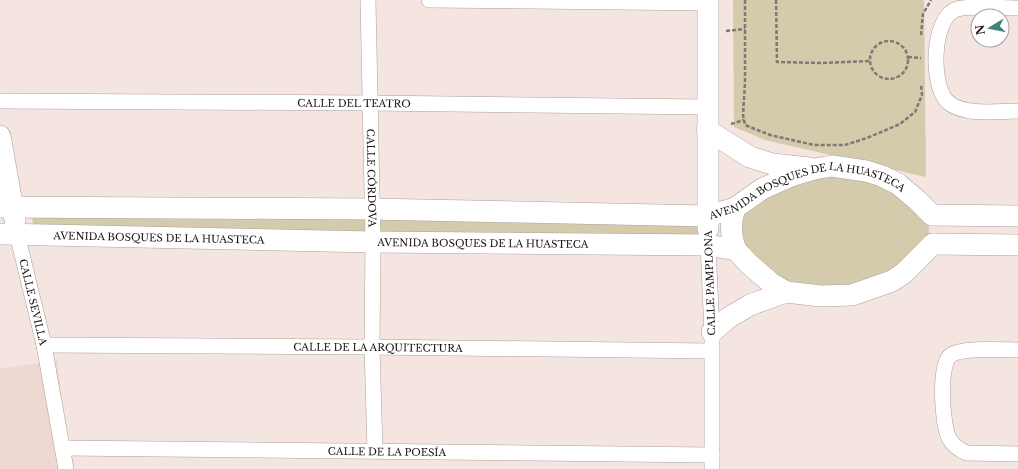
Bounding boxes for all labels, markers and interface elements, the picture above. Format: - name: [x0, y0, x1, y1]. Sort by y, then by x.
- north arrow: [970, 8, 1010, 48]
- text: N: [972, 23, 988, 36]
- street label: CALLE DEL TEATRO: [297, 96, 411, 110]
- street label: CALLE CÓRDOVA: [364, 129, 379, 228]
- street label: AVENIDA BOSQUES DE LA HUASTECA: [706, 159, 909, 222]
- street label: AVENIDA BOSQUES DE LA HUASTECA: [52, 229, 265, 246]
- street label: CALLE PAMPLONA: [702, 230, 718, 336]
- street label: AVENIDA BOSQUES DE LA HUASTECA: [376, 236, 589, 250]
- street label: CALLE SEVILLA: [17, 257, 50, 347]
- street label: CALLE DE LA ARQUITECTURA: [293, 340, 463, 355]
- street label: CALLE DE LA POESÍA: [328, 444, 447, 459]

